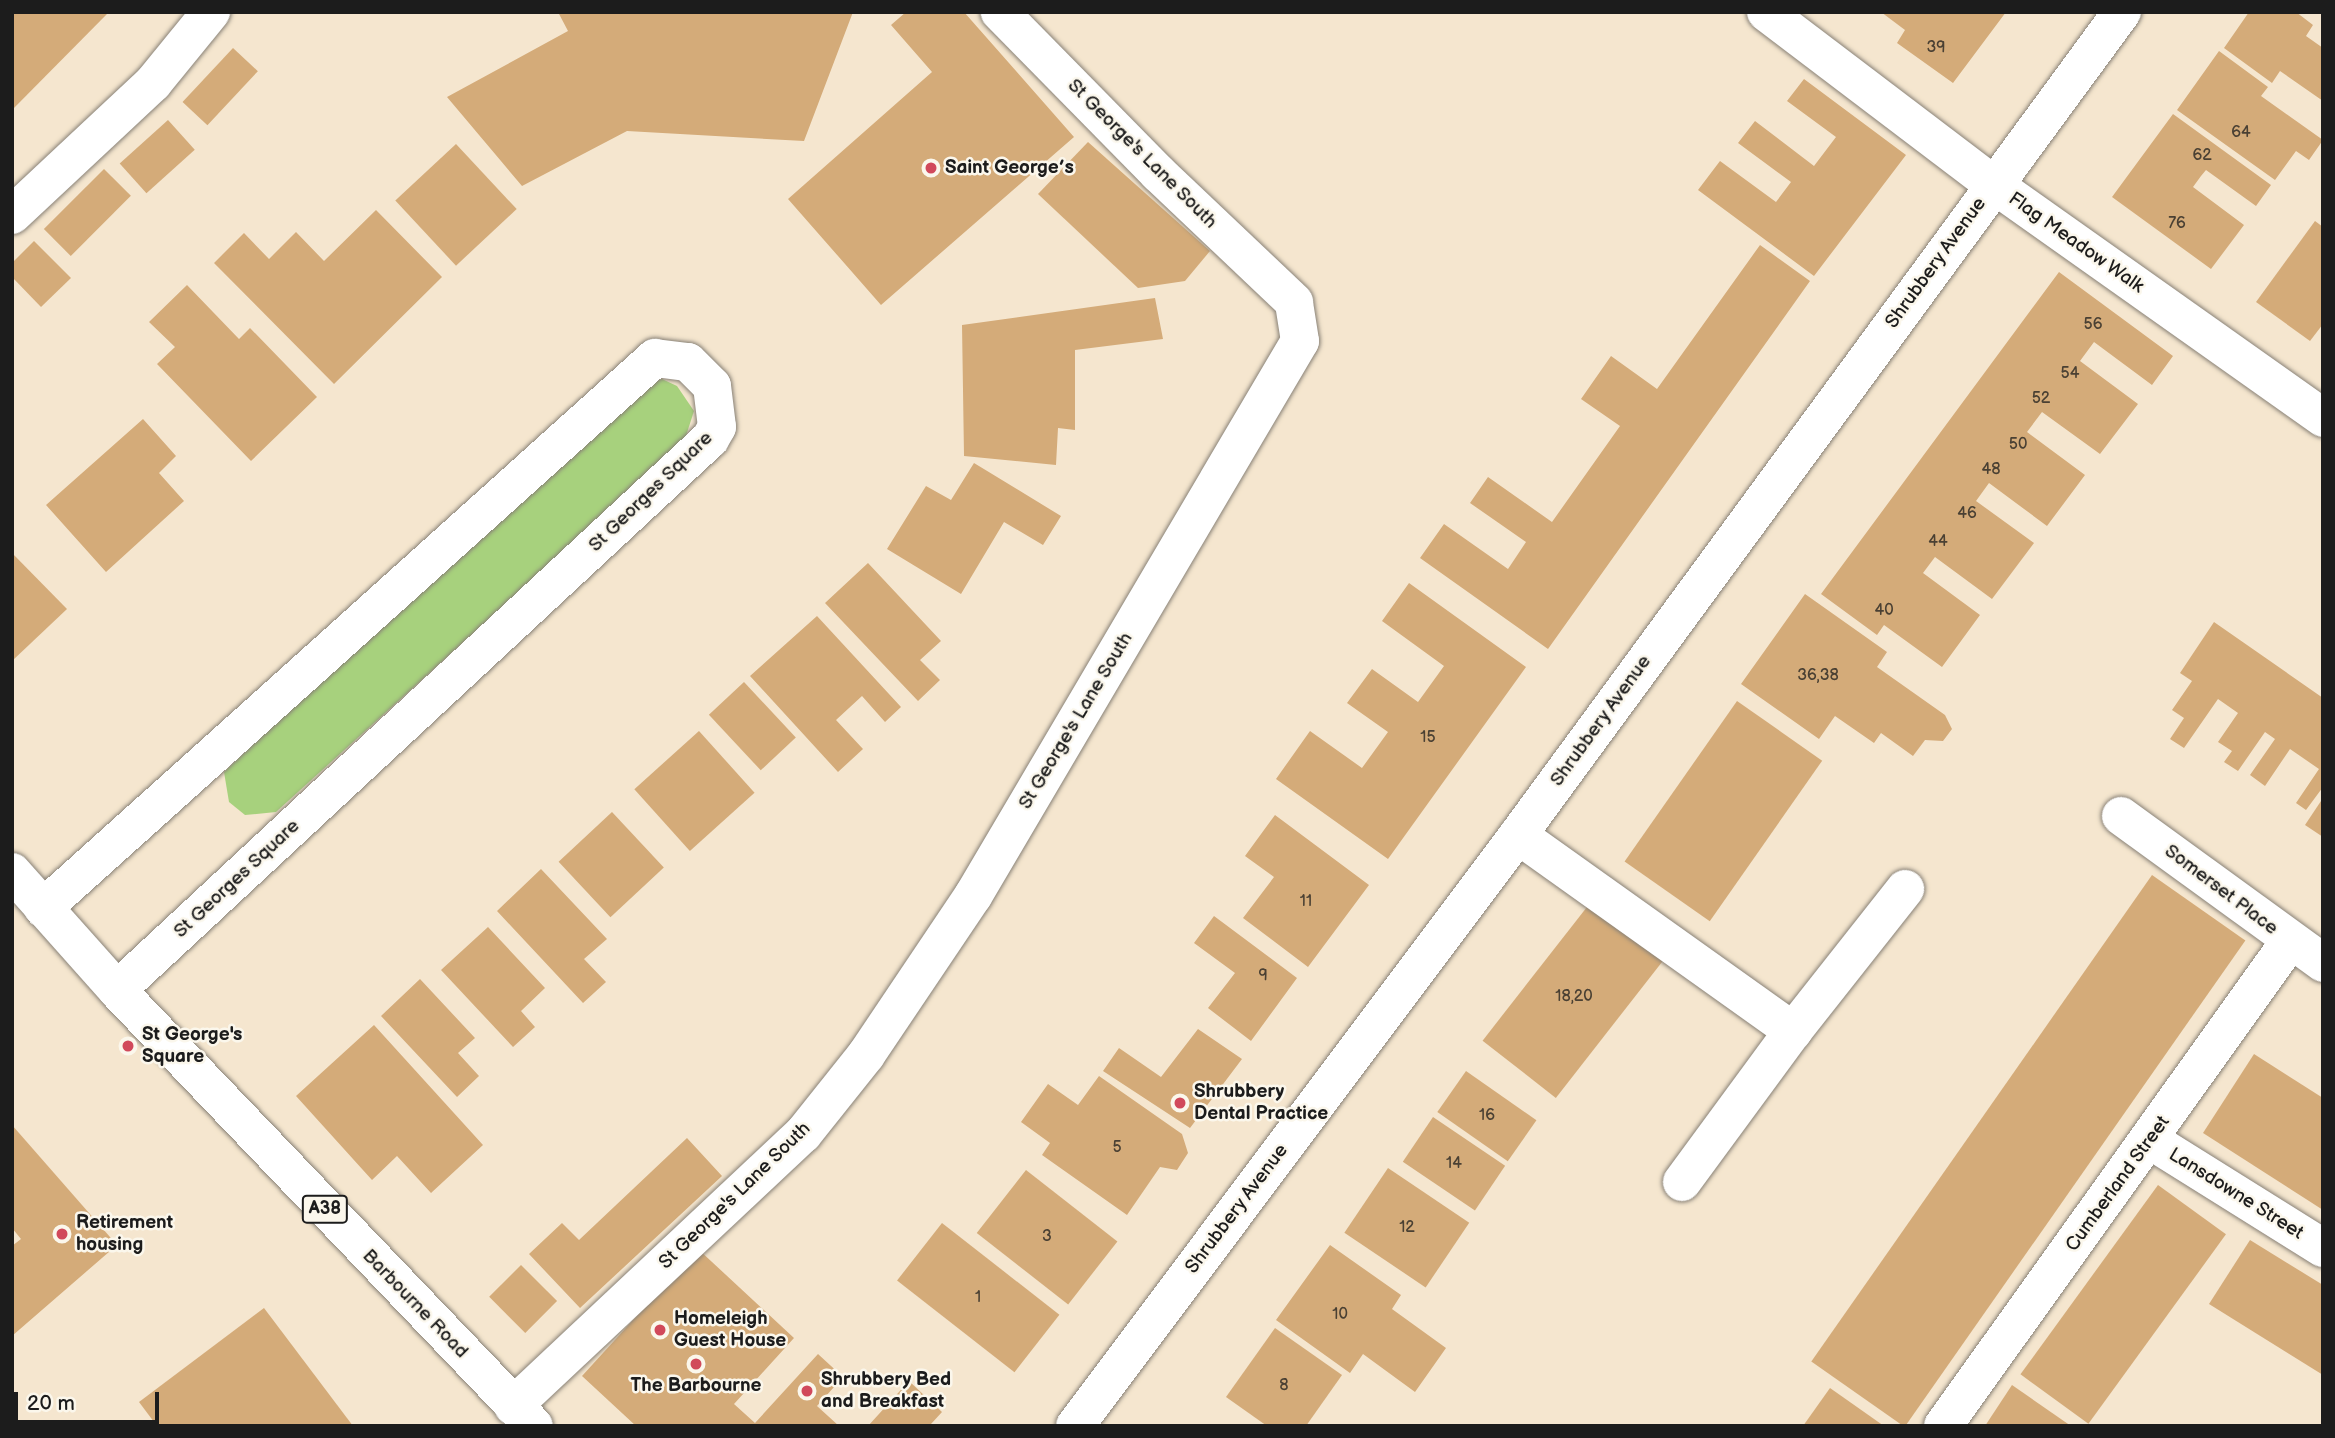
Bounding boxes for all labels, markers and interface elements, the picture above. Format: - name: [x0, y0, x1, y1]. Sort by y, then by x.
- house number: 39: [1926, 38, 1946, 58]
- street label: St George's Lane South: [1062, 74, 1222, 234]
- house number: 64: [2231, 123, 2251, 143]
- house number: 62: [2192, 146, 2212, 166]
- place label: Saint George’s: [945, 157, 1074, 179]
- marker: Saint George’s: [923, 160, 939, 176]
- street label: Flag Meadow Walk: [2004, 188, 2148, 298]
- street label: Shrubbery Avenue: [1881, 193, 1991, 333]
- house number: 76: [2168, 214, 2186, 234]
- house number: 56: [2084, 315, 2102, 335]
- house number: 54: [2061, 364, 2079, 384]
- house number: 52: [2032, 389, 2050, 409]
- street label: St Georges Square: [584, 427, 718, 557]
- house number: 50: [2009, 435, 2027, 455]
- house number: 48: [1981, 460, 2001, 480]
- house number: 46: [1957, 504, 1977, 524]
- house number: 44: [1928, 532, 1948, 552]
- house number: 40: [1874, 601, 1894, 621]
- street label: St George's Lane South: [1014, 628, 1138, 814]
- street label: Shrubbery Avenue: [1546, 651, 1656, 791]
- house number: 36,38: [1797, 666, 1839, 686]
- house number: 15: [1420, 728, 1436, 748]
- street label: St Georges Square: [169, 815, 305, 943]
- street label: Somerset Place: [2160, 840, 2282, 940]
- house number: 11: [1300, 892, 1312, 912]
- house number: 9: [1258, 966, 1268, 986]
- house number: 18,20: [1555, 987, 1593, 1007]
- place label: St George's Square: [142, 1024, 242, 1068]
- marker: St George's Square: [120, 1038, 136, 1054]
- place label: Shrubbery Dental Practice: [1194, 1081, 1328, 1125]
- marker: Shrubbery Dental Practice: [1172, 1095, 1188, 1111]
- house number: 16: [1479, 1106, 1495, 1126]
- street label: Cumberland Street: [2061, 1112, 2175, 1256]
- street label: St George's Lane South: [654, 1118, 816, 1274]
- house number: 5: [1112, 1138, 1122, 1158]
- street label: Shrubbery Avenue: [1181, 1139, 1293, 1279]
- street label: Lansdowne Street: [2164, 1143, 2308, 1245]
- house number: 14: [1446, 1154, 1462, 1174]
- road number: A38: [300, 1194, 350, 1224]
- place label: Retirement housing: [76, 1212, 173, 1256]
- house number: 12: [1399, 1218, 1415, 1238]
- marker: Retirement housing: [54, 1226, 70, 1242]
- house number: 3: [1042, 1227, 1052, 1247]
- street label: Barbourne Road: [357, 1245, 473, 1363]
- house number: 1: [975, 1288, 981, 1308]
- house number: 10: [1332, 1305, 1348, 1325]
- place label: Homeleigh Guest House: [674, 1308, 786, 1352]
- marker: Homeleigh Guest House: [652, 1322, 668, 1338]
- marker: The Barbourne: [688, 1356, 704, 1372]
- place label: Shrubbery Bed and Breakfast: [821, 1369, 952, 1413]
- place label: The Barbourne: [631, 1375, 761, 1397]
- house number: 8: [1279, 1376, 1289, 1396]
- scale bar: [18, 1378, 163, 1422]
- marker: Shrubbery Bed and Breakfast: [799, 1383, 815, 1399]
- text: 20 m: [27, 1391, 75, 1416]

